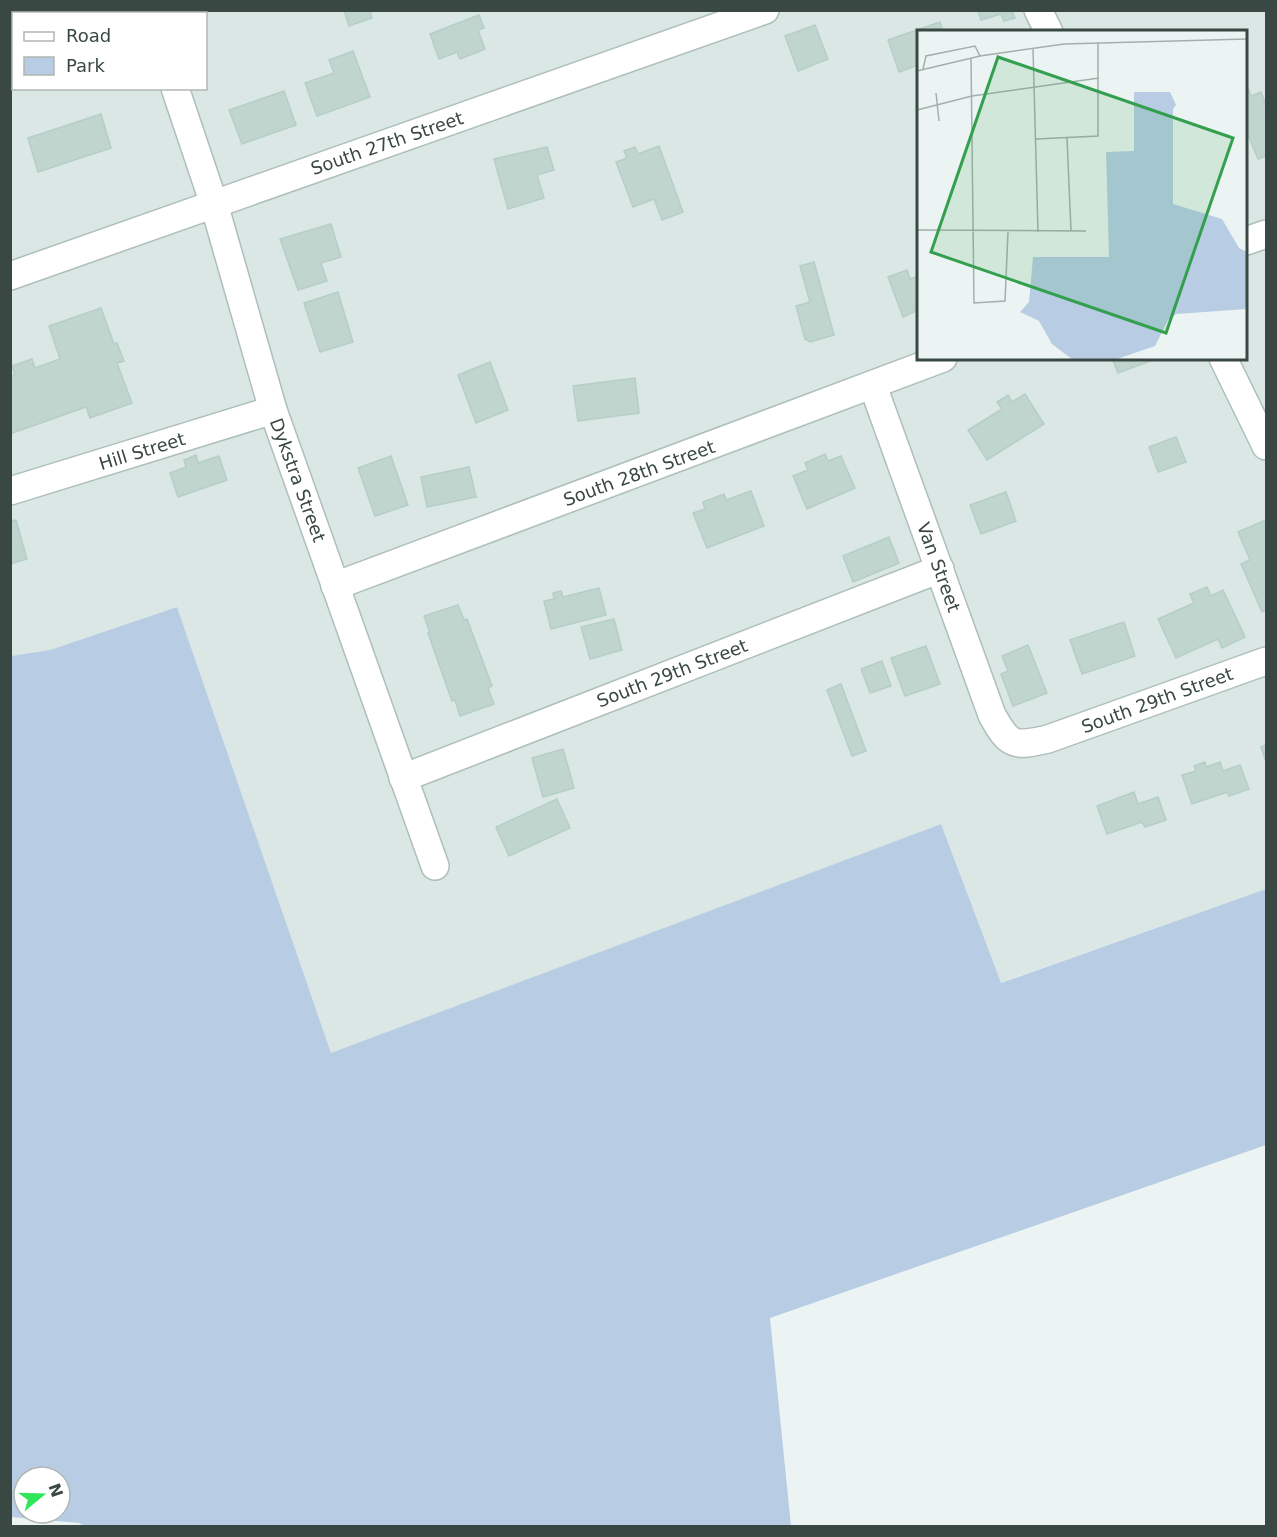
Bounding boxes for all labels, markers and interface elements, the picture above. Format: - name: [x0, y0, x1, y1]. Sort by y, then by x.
- legend: [12, 12, 207, 90]
- text: Road: [66, 25, 111, 46]
- inset map: [917, 30, 1247, 360]
- text: Park: [66, 55, 105, 76]
- street label: South 27th Street: [308, 107, 466, 179]
- street label: Dykstra Street: [266, 415, 330, 545]
- street label: Hill Street: [96, 428, 188, 474]
- street label: South 28th Street: [560, 436, 718, 510]
- street label: Van Street: [913, 519, 965, 615]
- street label: South 29th Street: [594, 635, 750, 711]
- street label: South 29th Street: [1078, 663, 1236, 737]
- north arrow: [12, 1465, 72, 1525]
- text: N: [45, 1481, 67, 1500]

